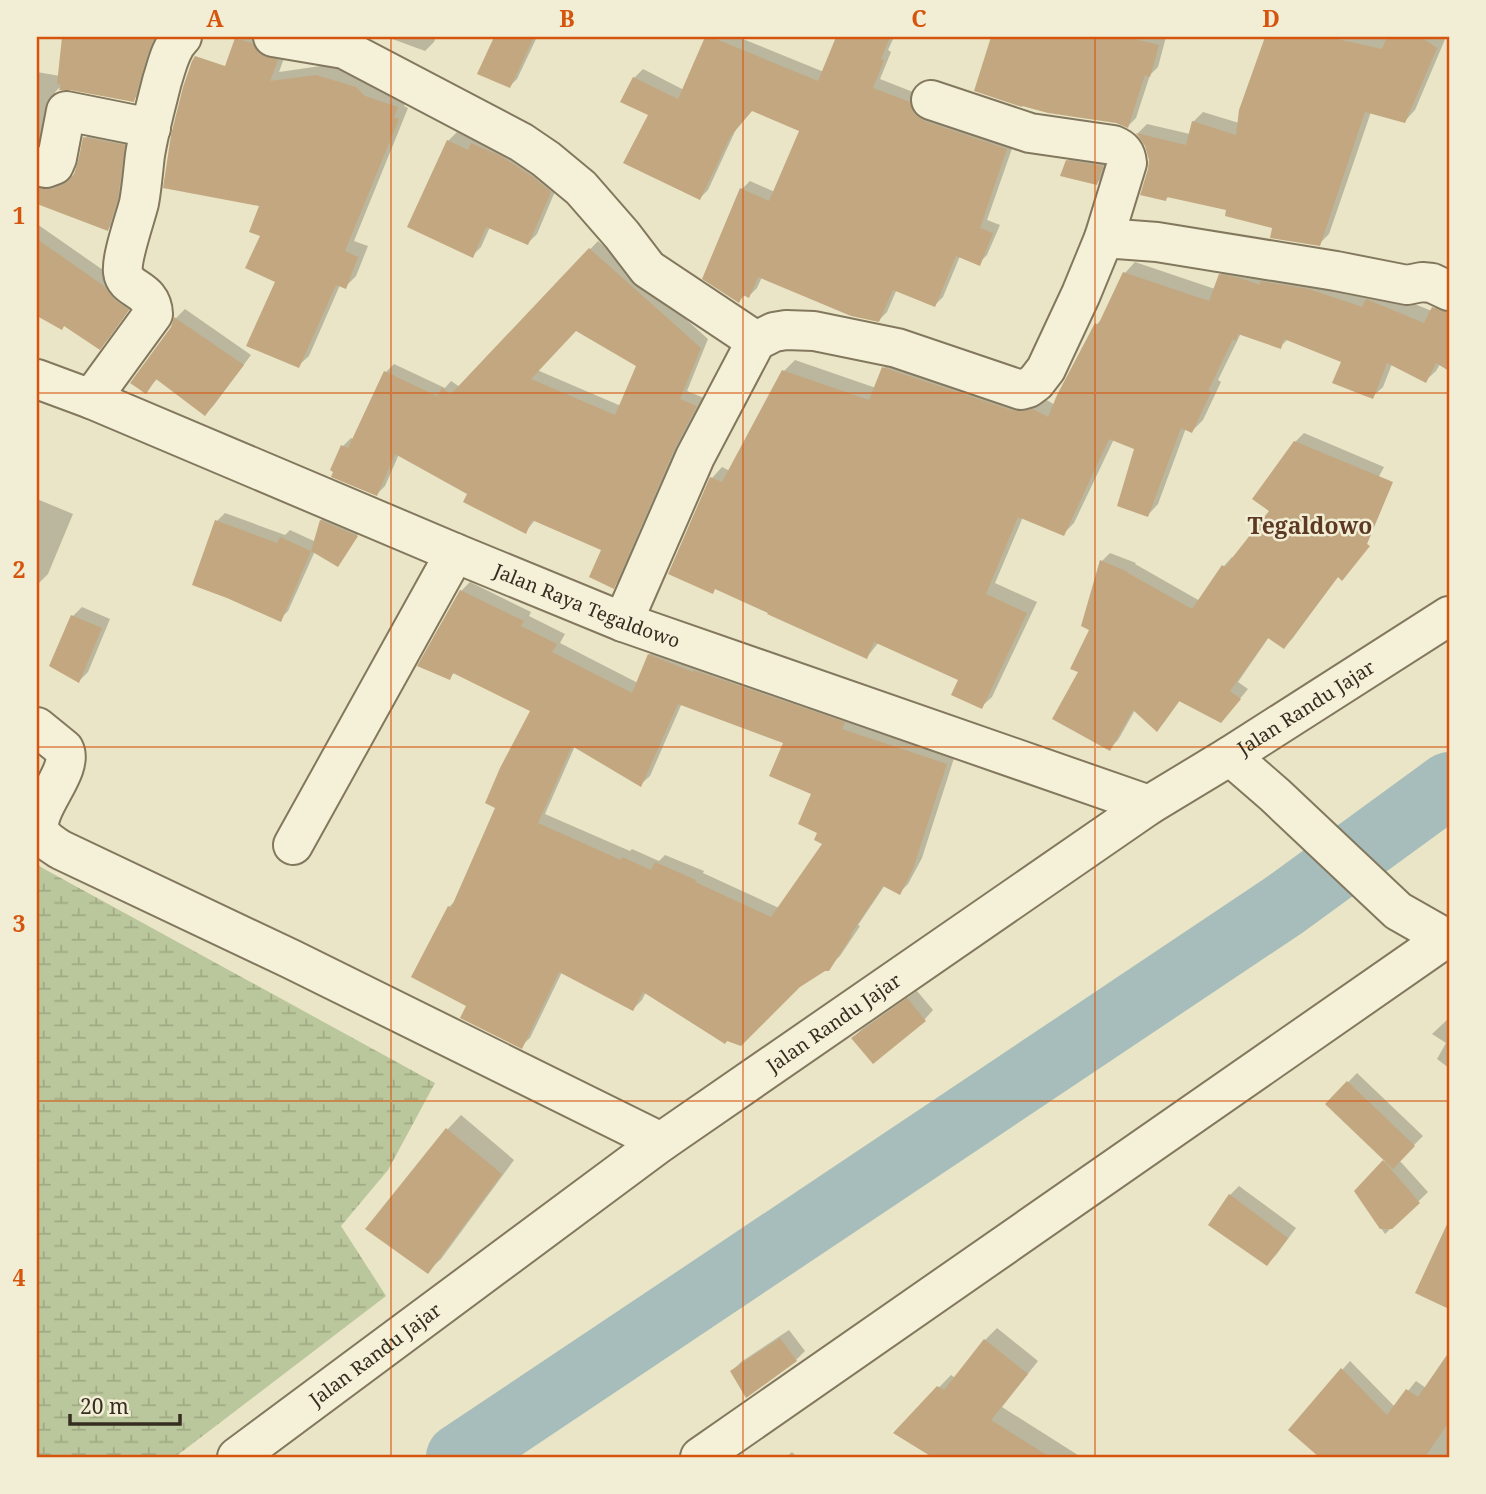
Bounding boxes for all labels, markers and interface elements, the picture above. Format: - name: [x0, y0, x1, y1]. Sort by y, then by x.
- text: A: [206, 2, 224, 34]
- text: B: [559, 2, 575, 34]
- text: C: [911, 2, 927, 34]
- text: D: [1262, 2, 1280, 34]
- text: 1: [13, 199, 26, 231]
- district label: Tegaldowo: [1248, 509, 1372, 541]
- text: 2: [13, 553, 26, 585]
- street label: Jalan Raya Tegaldowo: [489, 557, 684, 654]
- street label: Jalan Randu Jajar: [1231, 654, 1380, 762]
- text: 3: [13, 907, 26, 939]
- street label: Jalan Randu Jajar: [760, 967, 906, 1079]
- text: 4: [13, 1261, 26, 1293]
- street label: Jalan Randu Jajar: [303, 1297, 446, 1413]
- scale bar: [70, 1382, 180, 1426]
- text: 20 m: [80, 1392, 129, 1420]

